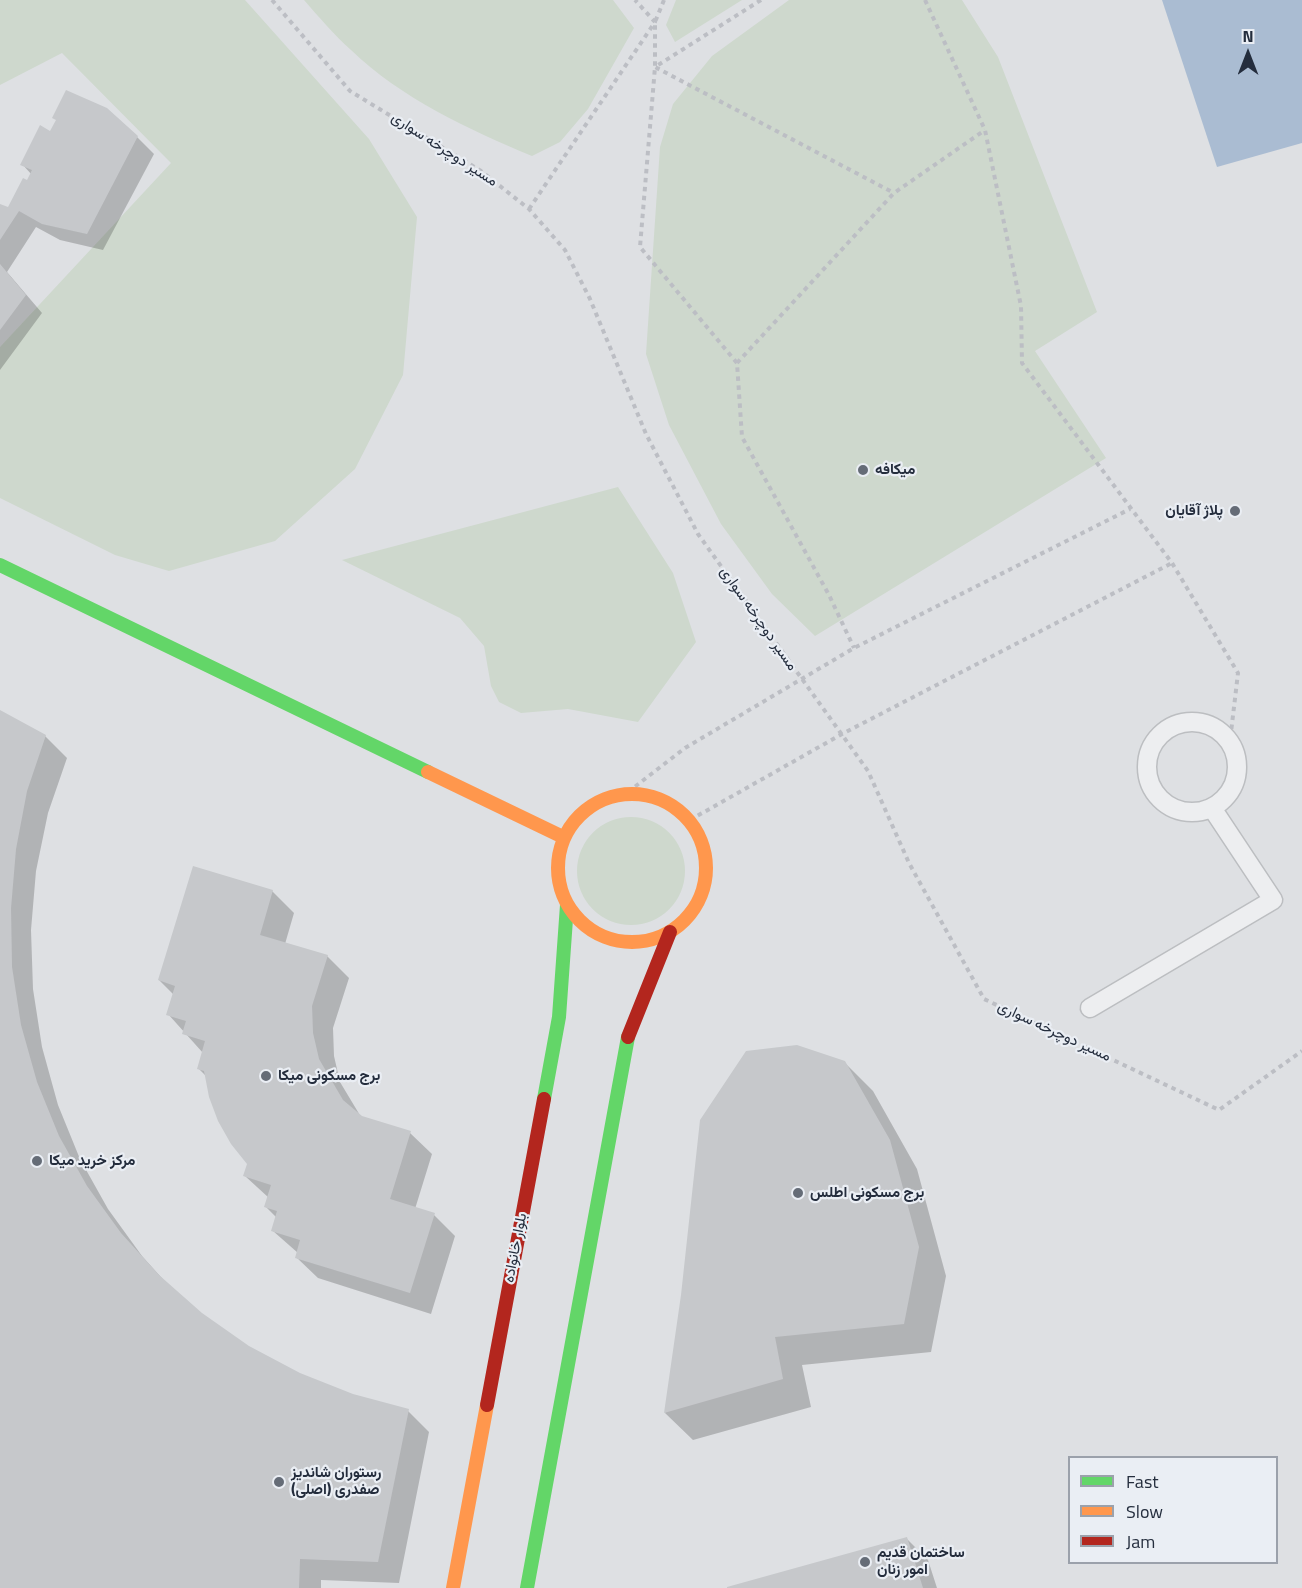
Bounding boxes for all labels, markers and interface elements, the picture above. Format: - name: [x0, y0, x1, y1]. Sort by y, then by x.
- north arrow: [1218, 24, 1278, 84]
- text: N: [1242, 24, 1254, 48]
- street label: مسیر دوچرخه سواری: [387, 109, 501, 191]
- place label: میکافه: [875, 461, 915, 479]
- marker: میکافه: [856, 463, 870, 477]
- place label: پلاژ آقایان: [1165, 502, 1223, 520]
- marker: پلاژ آقایان: [1228, 504, 1242, 518]
- street label: مسیر دوچرخه سواری: [715, 563, 801, 675]
- street label: مسیر دوچرخه سواری: [994, 998, 1114, 1066]
- place label: برج مسکونی میکا: [278, 1067, 380, 1085]
- marker: برج مسکونی میکا: [259, 1069, 273, 1083]
- place label: مرکز خرید میکا: [49, 1152, 136, 1170]
- marker: مرکز خرید میکا: [30, 1154, 44, 1168]
- place label: برج مسکونی اطلس: [810, 1184, 924, 1202]
- marker: برج مسکونی اطلس: [791, 1186, 805, 1200]
- street label: بلوار خانواده: [500, 1212, 532, 1284]
- legend: [1068, 1456, 1278, 1564]
- place label: رستوران شاندیز صفدری (اصلی): [291, 1464, 381, 1499]
- text: Fast: [1126, 1468, 1159, 1495]
- marker: رستوران شاندیز صفدری (اصلی): [272, 1475, 286, 1489]
- text: Slow: [1126, 1498, 1163, 1525]
- text: Jam: [1126, 1528, 1155, 1555]
- place label: ساختمان قدیم امور زنان: [877, 1544, 965, 1579]
- marker: ساختمان قدیم امور زنان: [858, 1555, 872, 1569]

